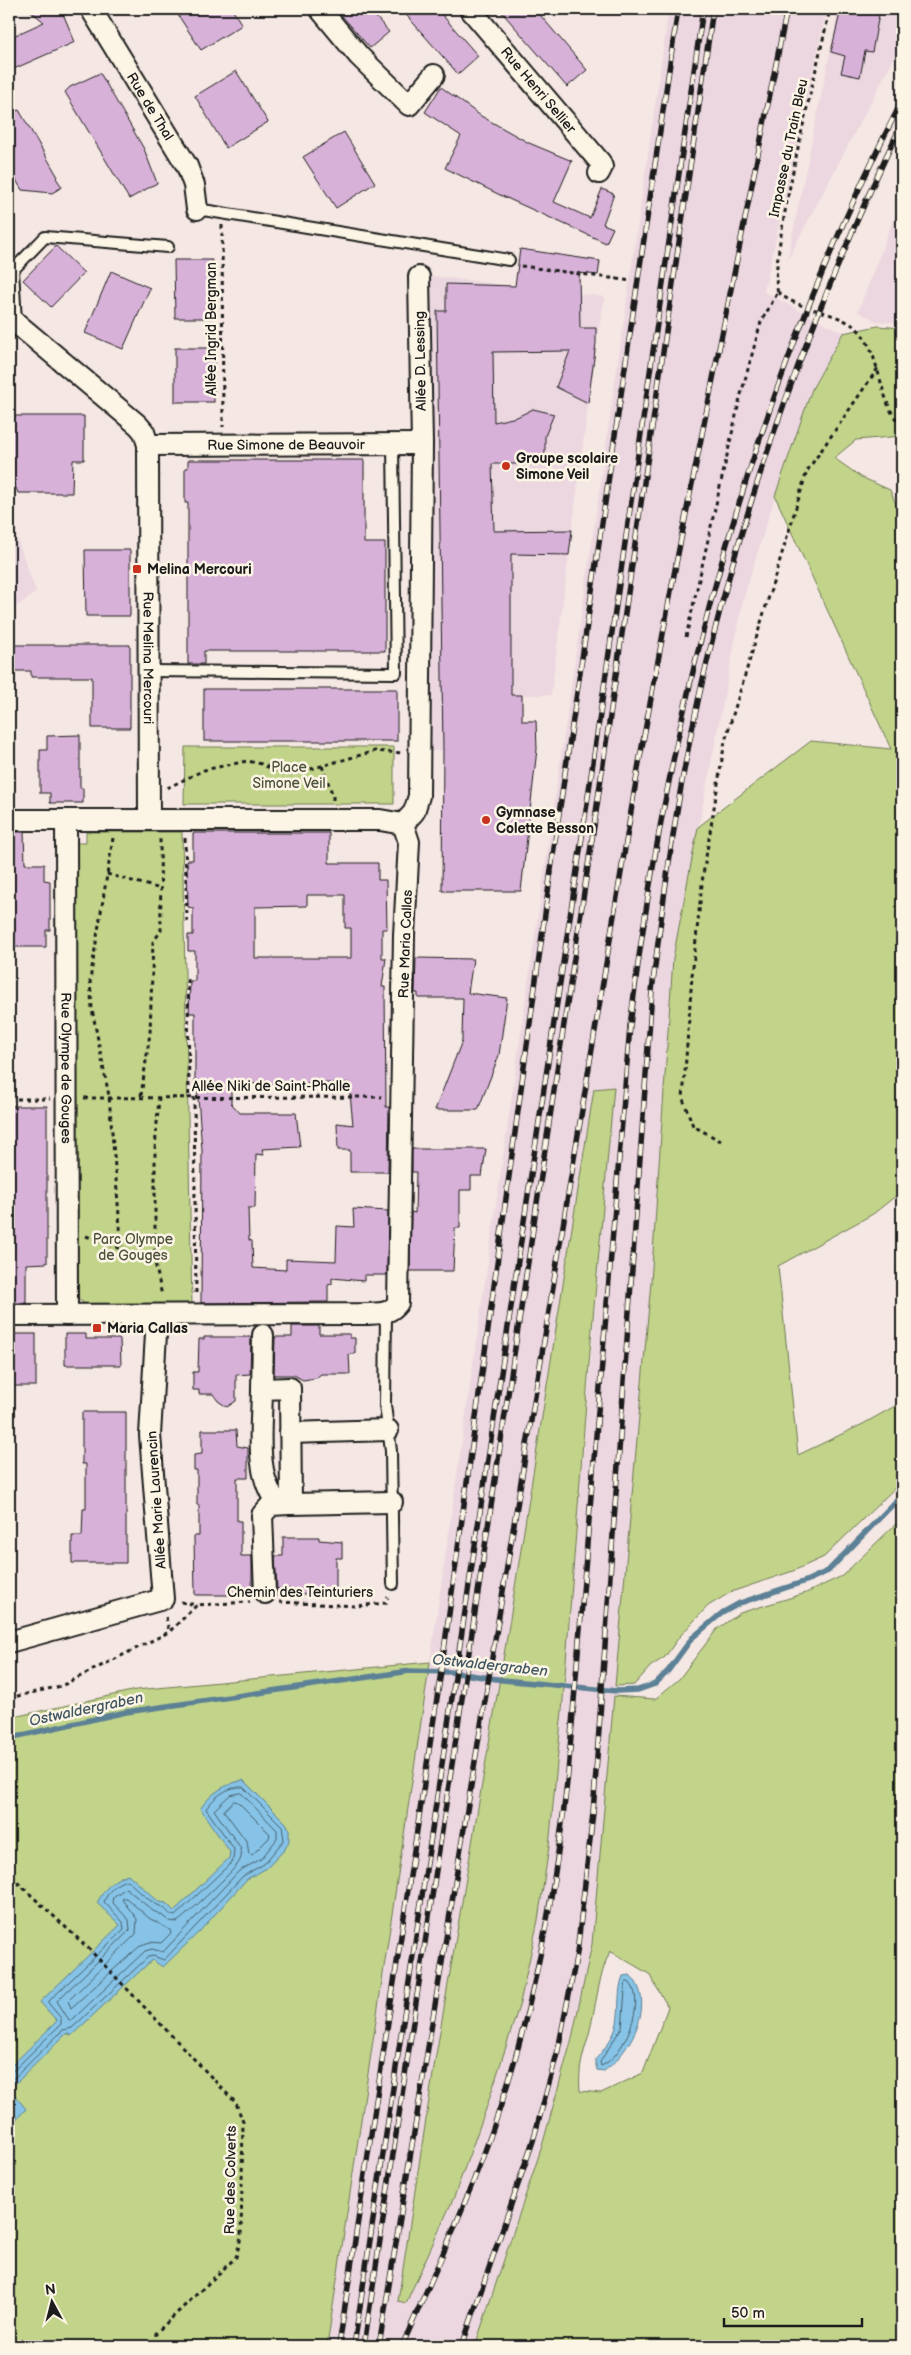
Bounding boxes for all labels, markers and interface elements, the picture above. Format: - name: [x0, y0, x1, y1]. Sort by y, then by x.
- street label: Rue Henri Sellier: [497, 43, 580, 137]
- street label: Rue de Thal: [123, 69, 177, 144]
- street label: Impasse du Train Bleu: [765, 77, 811, 219]
- street label: Allée Ingrid Bergman: [203, 262, 220, 396]
- street label: Allée D. Lessing: [411, 311, 430, 411]
- street label: Rue Simone de Beauvoir: [207, 436, 366, 454]
- place label: Groupe scolaire Simone Veil: [516, 450, 618, 483]
- marker: Groupe scolaire Simone Veil: [500, 460, 512, 472]
- place label: Melina Mercouri: [147, 561, 252, 578]
- marker: Melina Mercouri: [131, 563, 143, 575]
- street label: Rue Melina Mercouri: [139, 591, 157, 724]
- park label: Place Simone Veil: [252, 759, 326, 792]
- place label: Gymnase Colette Besson: [496, 804, 594, 837]
- marker: Gymnase Colette Besson: [480, 814, 492, 826]
- street label: Rue Maria Callas: [395, 889, 416, 999]
- street label: Rue Olympe de Gouges: [57, 992, 75, 1144]
- street label: Allée Niki de Saint-Phalle: [192, 1078, 350, 1095]
- park label: Parc Olympe de Gouges: [93, 1231, 173, 1264]
- place label: Maria Callas: [107, 1320, 188, 1337]
- marker: Maria Callas: [91, 1322, 103, 1334]
- street label: Allée Marie Laurencin: [143, 1430, 170, 1570]
- street label: Chemin des Teinturiers: [227, 1584, 373, 1601]
- water label: Ostwaldergraben: [431, 1650, 549, 1681]
- water label: Ostwaldergraben: [27, 1688, 145, 1731]
- street label: Rue des Colverts: [221, 2125, 240, 2235]
- north arrow: [28, 2278, 78, 2328]
- text: N: [44, 2281, 57, 2299]
- scale bar: [724, 2295, 861, 2327]
- text: 50 m: [731, 2304, 765, 2323]

